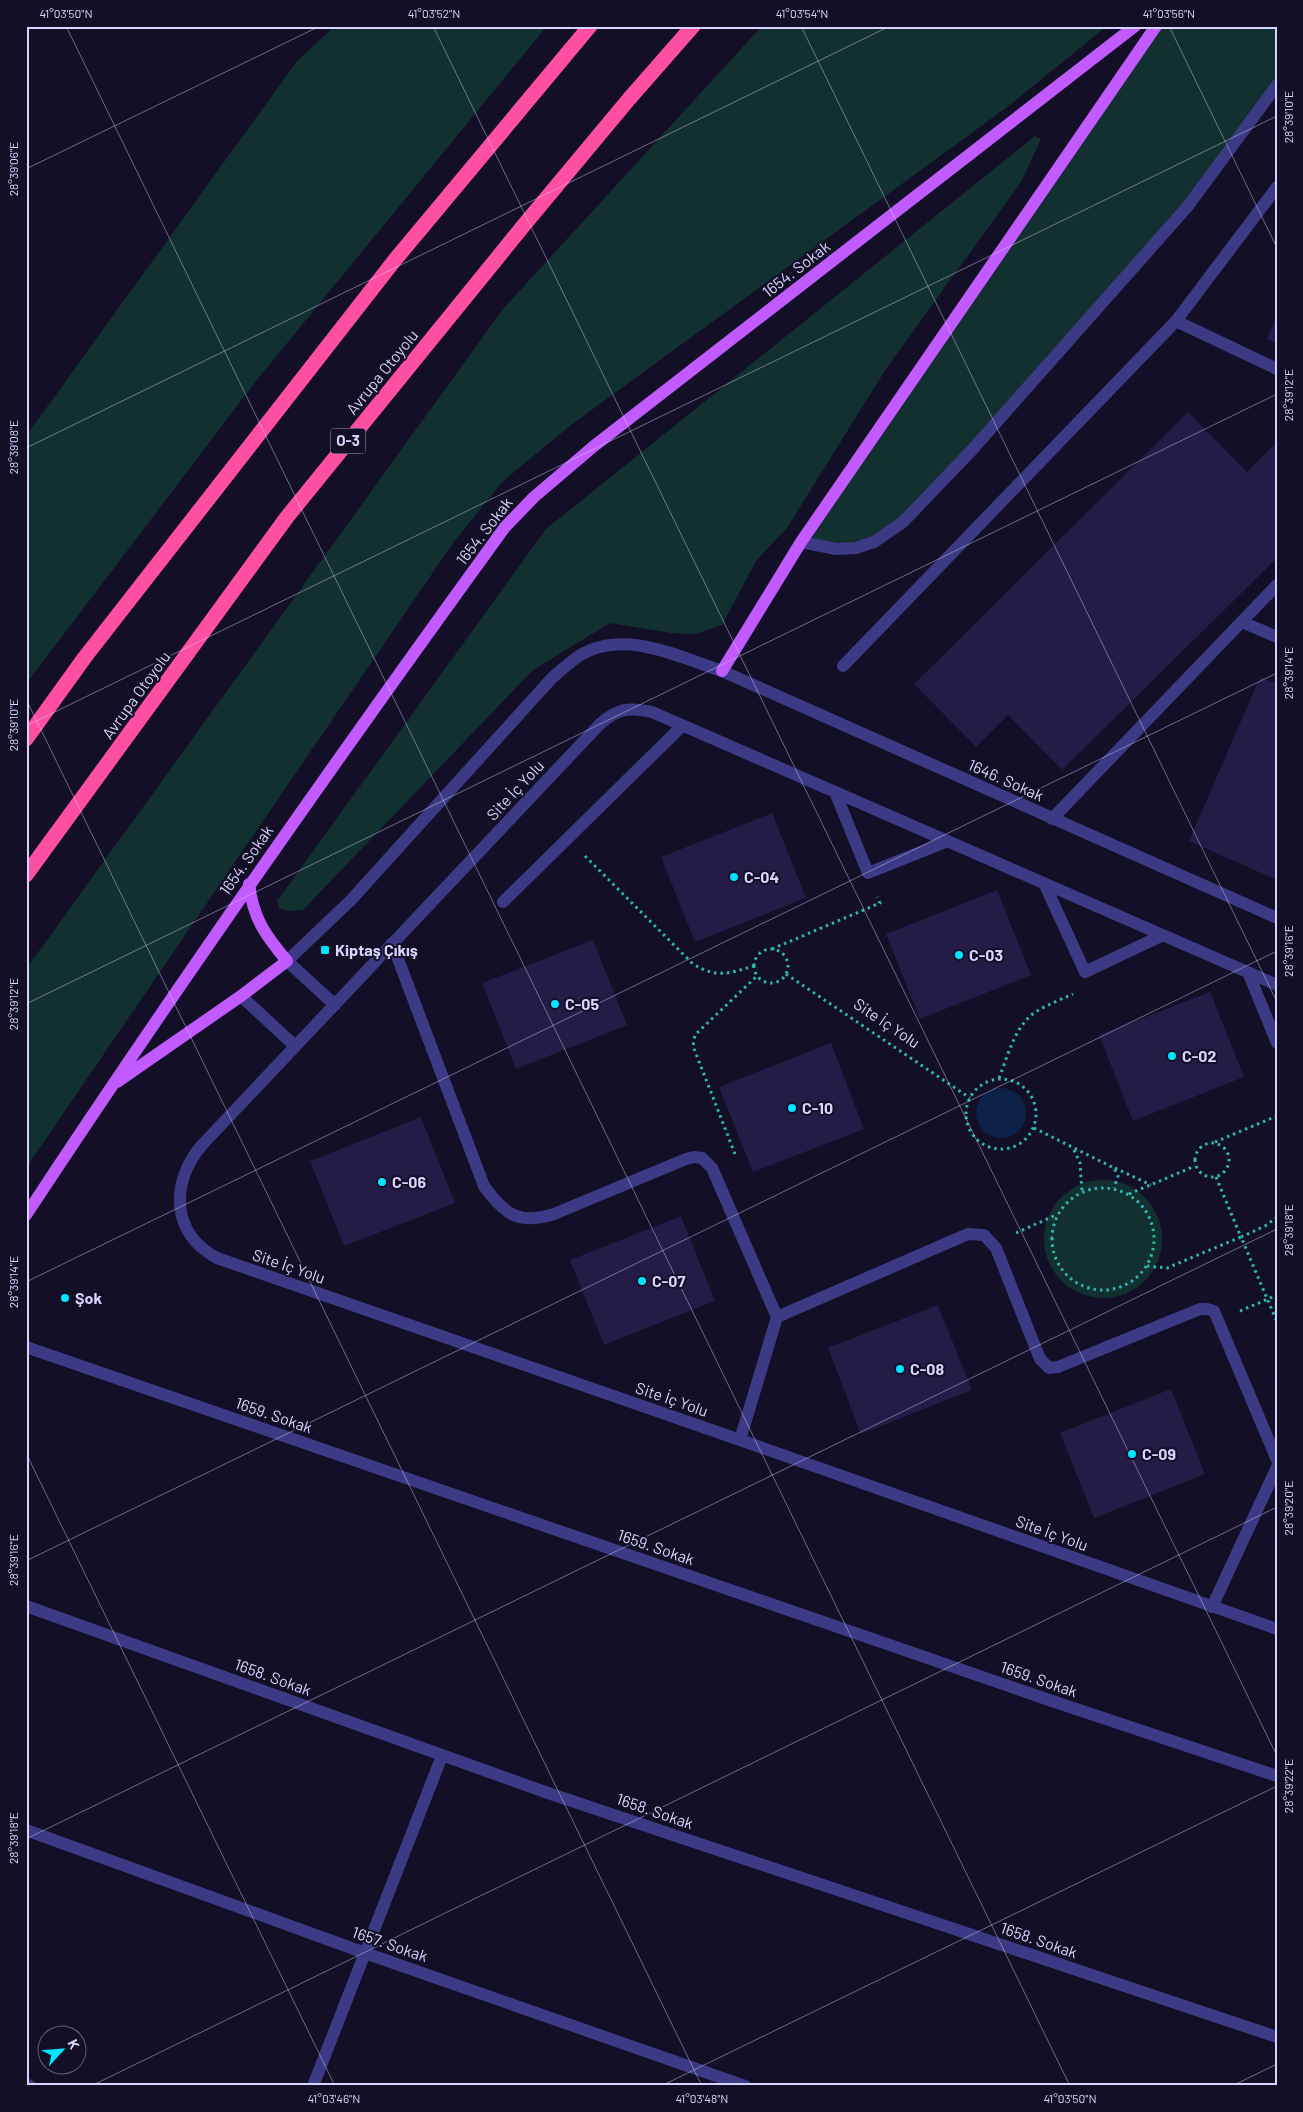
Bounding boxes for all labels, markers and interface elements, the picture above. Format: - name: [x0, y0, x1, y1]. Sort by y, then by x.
- text: 41°03'50"N: [39, 6, 93, 20]
- text: 41°03'52"N: [408, 6, 460, 20]
- text: 41°03'54"N: [776, 6, 828, 20]
- text: 41°03'56"N: [1143, 6, 1195, 20]
- text: 28°39'10"E: [1281, 91, 1295, 143]
- text: 28°39'06"E: [6, 142, 20, 196]
- street label: 1654. Sokak: [758, 236, 833, 301]
- street label: Avrupa Otoyolu: [342, 325, 422, 418]
- text: 28°39'12"E: [1281, 369, 1295, 421]
- text: 28°39'08"E: [6, 420, 20, 474]
- road number: O-3: [330, 428, 366, 454]
- street label: 1654. Sokak: [451, 493, 516, 568]
- street label: Avrupa Otoyolu: [97, 647, 174, 742]
- text: 28°39'14"E: [1281, 647, 1295, 699]
- text: 28°39'10"E: [6, 699, 20, 751]
- street label: 1646. Sokak: [965, 754, 1047, 805]
- street label: Site İç Yolu: [482, 756, 547, 824]
- street label: 1654. Sokak: [215, 821, 277, 898]
- place label: C-04: [744, 867, 779, 886]
- marker: C-04: [728, 871, 740, 883]
- text: 28°39'16"E: [1281, 925, 1295, 977]
- place label: Kiptaş Çıkış: [335, 940, 418, 959]
- marker: Kiptaş Çıkış: [319, 944, 331, 956]
- place label: C-03: [969, 945, 1003, 964]
- marker: C-03: [953, 949, 965, 961]
- text: 28°39'12"E: [6, 978, 20, 1030]
- place label: C-05: [565, 994, 599, 1013]
- street label: Site İç Yolu: [851, 994, 924, 1052]
- marker: C-05: [549, 998, 561, 1010]
- place label: C-02: [1182, 1046, 1216, 1065]
- marker: C-02: [1166, 1050, 1178, 1062]
- place label: C-10: [802, 1098, 833, 1117]
- marker: C-10: [786, 1102, 798, 1114]
- place label: C-06: [392, 1172, 426, 1191]
- marker: C-06: [376, 1176, 388, 1188]
- text: 28°39'18"E: [1281, 1204, 1295, 1256]
- street label: Site İç Yolu: [250, 1244, 328, 1287]
- text: 28°39'14"E: [6, 1256, 20, 1308]
- place label: C-07: [652, 1271, 685, 1290]
- marker: C-07: [636, 1275, 648, 1287]
- place label: Şok: [75, 1288, 102, 1307]
- marker: Şok: [59, 1292, 71, 1304]
- place label: C-08: [910, 1359, 944, 1378]
- marker: C-08: [894, 1363, 906, 1375]
- street label: Site İç Yolu: [633, 1377, 711, 1420]
- street label: 1659. Sokak: [233, 1392, 315, 1437]
- place label: C-09: [1142, 1444, 1176, 1463]
- marker: C-09: [1126, 1448, 1138, 1460]
- text: 28°39'20"E: [1281, 1481, 1295, 1535]
- street label: Site İç Yolu: [1013, 1511, 1091, 1554]
- street label: 1659. Sokak: [615, 1524, 697, 1569]
- text: 28°39'16"E: [6, 1534, 20, 1586]
- street label: 1658. Sokak: [232, 1654, 314, 1699]
- street label: 1659. Sokak: [998, 1656, 1080, 1701]
- text: 28°39'22"E: [1281, 1759, 1295, 1813]
- street label: 1658. Sokak: [614, 1788, 696, 1833]
- text: 28°39'18"E: [6, 1812, 20, 1864]
- street label: 1658. Sokak: [998, 1917, 1080, 1962]
- street label: 1657. Sokak: [350, 1922, 430, 1965]
- north arrow: [38, 2024, 88, 2074]
- text: K: [65, 2036, 84, 2052]
- text: 41°03'46"N: [308, 2091, 360, 2105]
- text: 41°03'48"N: [676, 2091, 728, 2105]
- text: 41°03'50"N: [1043, 2091, 1097, 2105]

